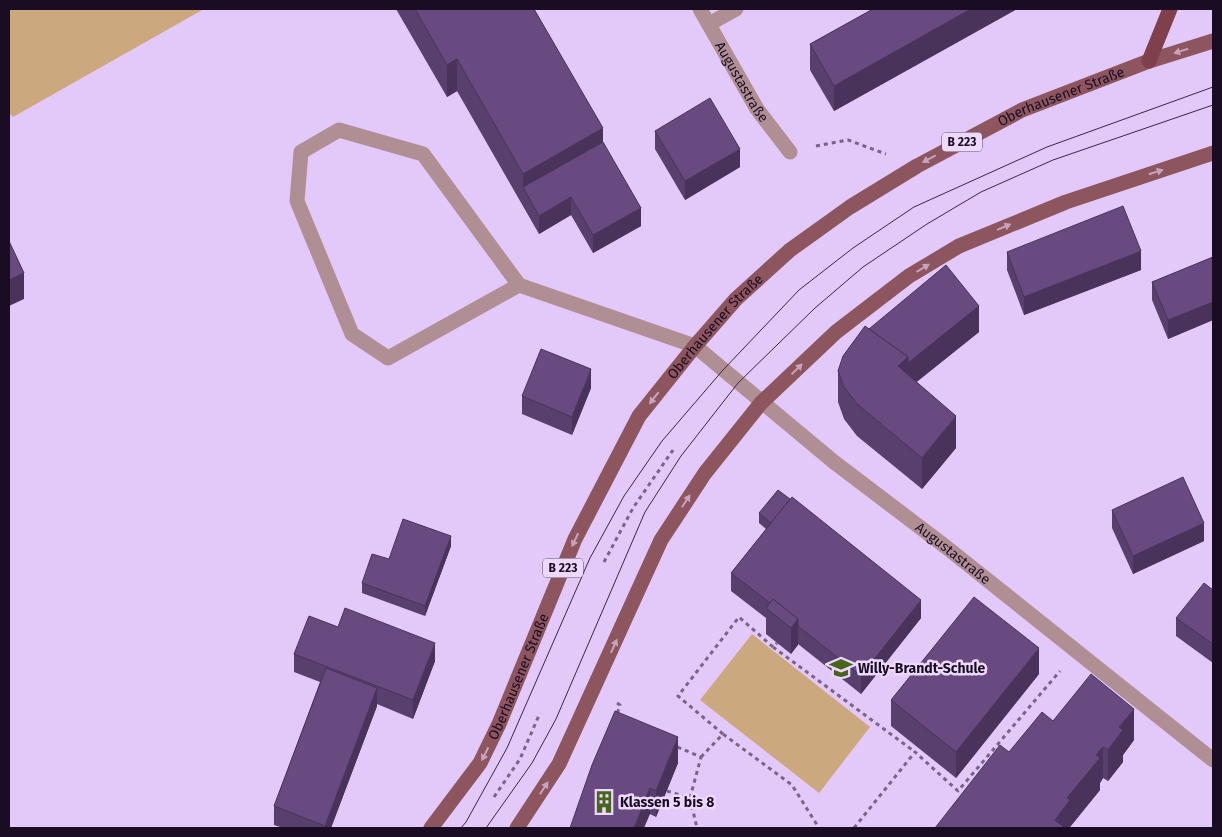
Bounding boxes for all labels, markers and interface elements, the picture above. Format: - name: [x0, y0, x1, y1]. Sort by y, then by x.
- street label: Augustastraße: [712, 38, 772, 125]
- one-way arrow: [1174, 47, 1189, 55]
- street label: Oberhausener Straße: [995, 63, 1127, 130]
- road number: B 223: [942, 132, 982, 152]
- one-way arrow: [922, 155, 937, 163]
- one-way arrow: [1149, 168, 1164, 175]
- one-way arrow: [997, 223, 1011, 231]
- one-way arrow: [916, 263, 929, 272]
- street label: Oberhausener Straße: [663, 270, 766, 382]
- one-way arrow: [790, 364, 802, 376]
- one-way arrow: [648, 391, 659, 404]
- one-way arrow: [681, 494, 691, 508]
- street label: Augustastraße: [912, 518, 994, 588]
- one-way arrow: [571, 533, 579, 547]
- road number: B 223: [543, 558, 583, 578]
- street label: Oberhausener Straße: [484, 611, 552, 743]
- one-way arrow: [610, 639, 618, 653]
- school or university icon: Willy-Brandt-Schule: [828, 655, 854, 681]
- place label: Willy-Brandt-Schule: [858, 660, 986, 677]
- one-way arrow: [481, 747, 489, 761]
- one-way arrow: [539, 781, 549, 794]
- building icon: Klassen 5 bis 8: [591, 789, 617, 815]
- place label: Klassen 5 bis 8: [620, 794, 714, 811]

